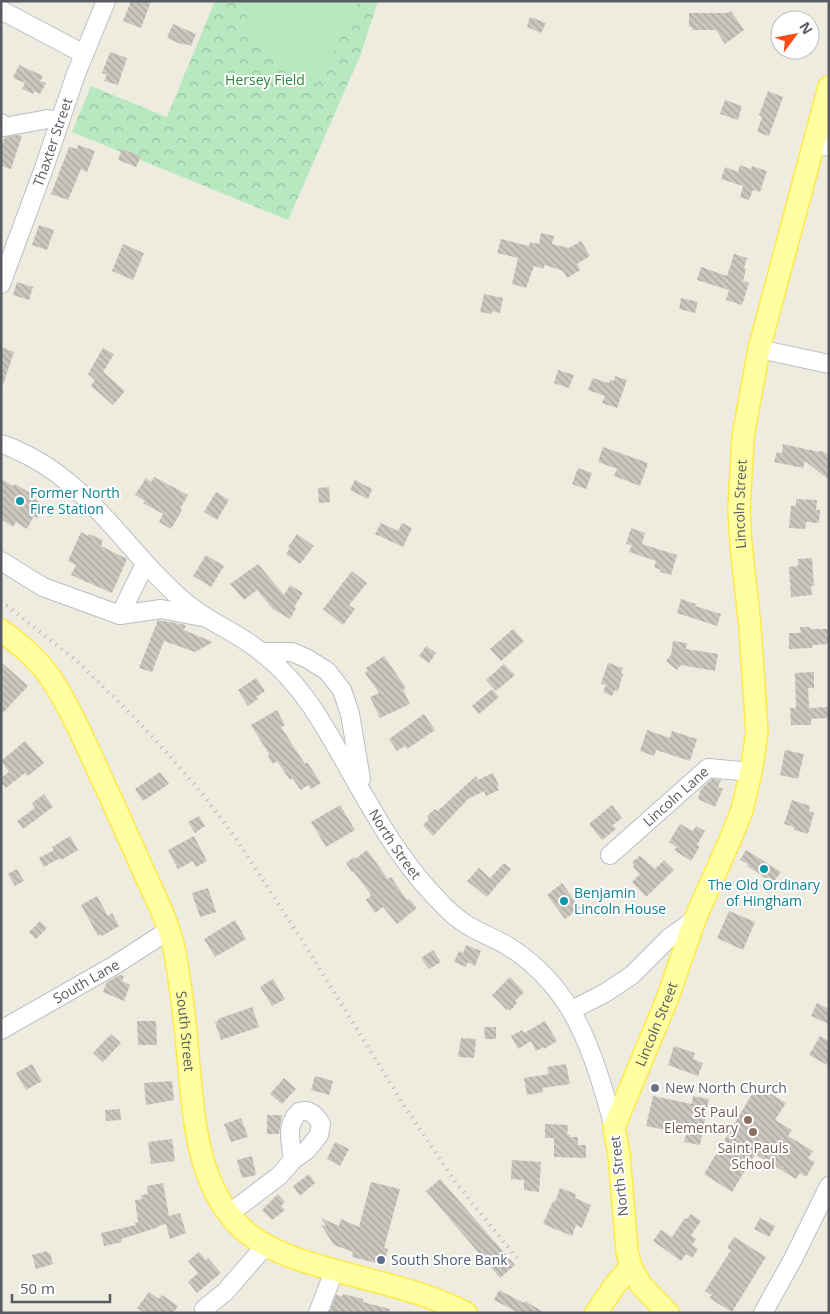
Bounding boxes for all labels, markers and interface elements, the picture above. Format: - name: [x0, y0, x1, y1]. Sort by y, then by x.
- north arrow: [770, 10, 820, 60]
- text: N: [795, 18, 818, 38]
- park label: Hersey Field: [225, 70, 305, 89]
- street label: Thaxter Street: [28, 95, 76, 189]
- street label: Lincoln Street: [729, 459, 751, 550]
- place label: Former North Fire Station: [30, 483, 120, 518]
- marker: Former North Fire Station: [14, 495, 26, 507]
- street label: Lincoln Lane: [639, 762, 713, 831]
- street label: North Street: [365, 805, 426, 883]
- marker: The Old Ordinary of Hingham: [758, 863, 770, 875]
- place label: The Old Ordinary of Hingham: [708, 875, 821, 910]
- place label: Benjamin Lincoln House: [574, 883, 666, 918]
- marker: Benjamin Lincoln House: [558, 895, 570, 907]
- street label: South Lane: [49, 955, 123, 1007]
- street label: Lincoln Street: [630, 979, 681, 1069]
- street label: South Street: [172, 990, 199, 1072]
- place label: New North Church: [665, 1078, 787, 1097]
- marker: New North Church: [649, 1082, 661, 1094]
- place label: St Paul Elementary: [664, 1102, 739, 1137]
- marker: St Paul Elementary: [742, 1114, 754, 1126]
- marker: Saint Pauls School: [747, 1126, 759, 1138]
- street label: North Street: [605, 1135, 632, 1217]
- place label: Saint Pauls School: [717, 1138, 789, 1173]
- place label: South Shore Bank: [391, 1250, 508, 1269]
- marker: South Shore Bank: [375, 1254, 387, 1266]
- scale bar: [12, 1272, 110, 1304]
- text: 50 m: [20, 1278, 55, 1298]

